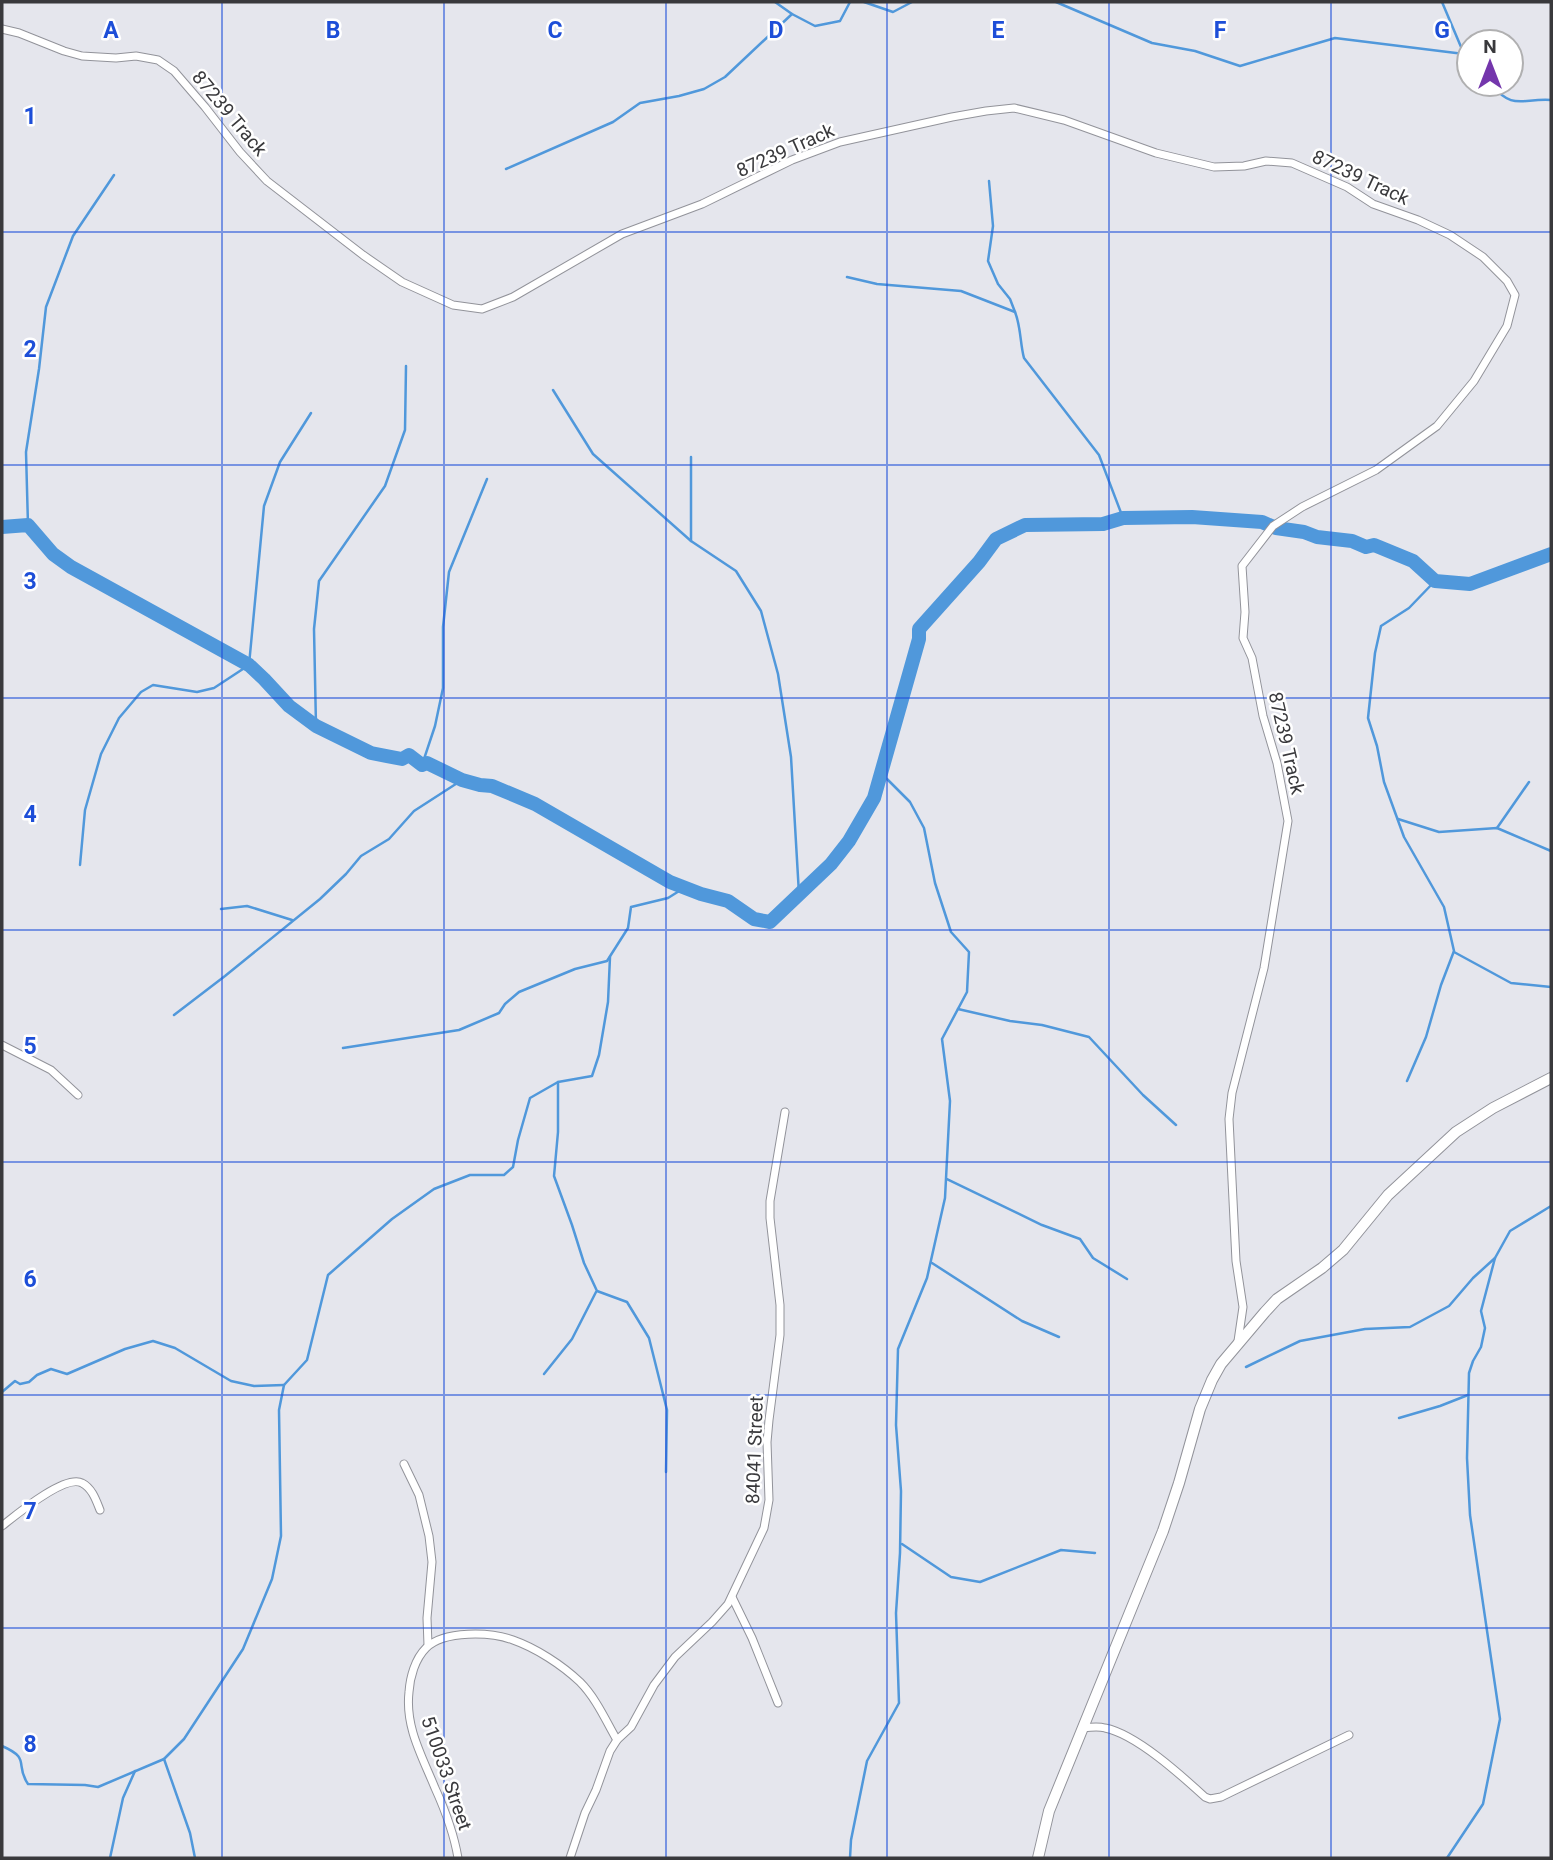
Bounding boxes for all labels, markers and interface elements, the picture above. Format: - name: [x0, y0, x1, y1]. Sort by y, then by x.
- text: A: [103, 17, 119, 44]
- text: B: [326, 17, 340, 44]
- text: C: [547, 17, 563, 44]
- text: D: [769, 17, 783, 44]
- text: E: [992, 17, 1005, 44]
- text: F: [1214, 17, 1227, 44]
- text: G: [1434, 17, 1450, 44]
- north arrow: [1455, 28, 1525, 98]
- text: N: [1483, 35, 1497, 58]
- street label: 87239 Track: [187, 66, 272, 161]
- text: 1: [23, 103, 37, 130]
- street label: 87239 Track: [733, 119, 838, 182]
- street label: 87239 Track: [1309, 145, 1413, 210]
- text: 2: [23, 336, 37, 363]
- text: 3: [23, 568, 37, 595]
- street label: 87239 Track: [1264, 690, 1310, 797]
- text: 4: [23, 801, 37, 828]
- text: 5: [23, 1033, 37, 1060]
- text: 6: [23, 1266, 37, 1293]
- street label: 84041 Street: [741, 1396, 768, 1505]
- text: 7: [23, 1498, 37, 1525]
- street label: 510033 Street: [416, 1713, 477, 1833]
- text: 8: [23, 1731, 37, 1758]

